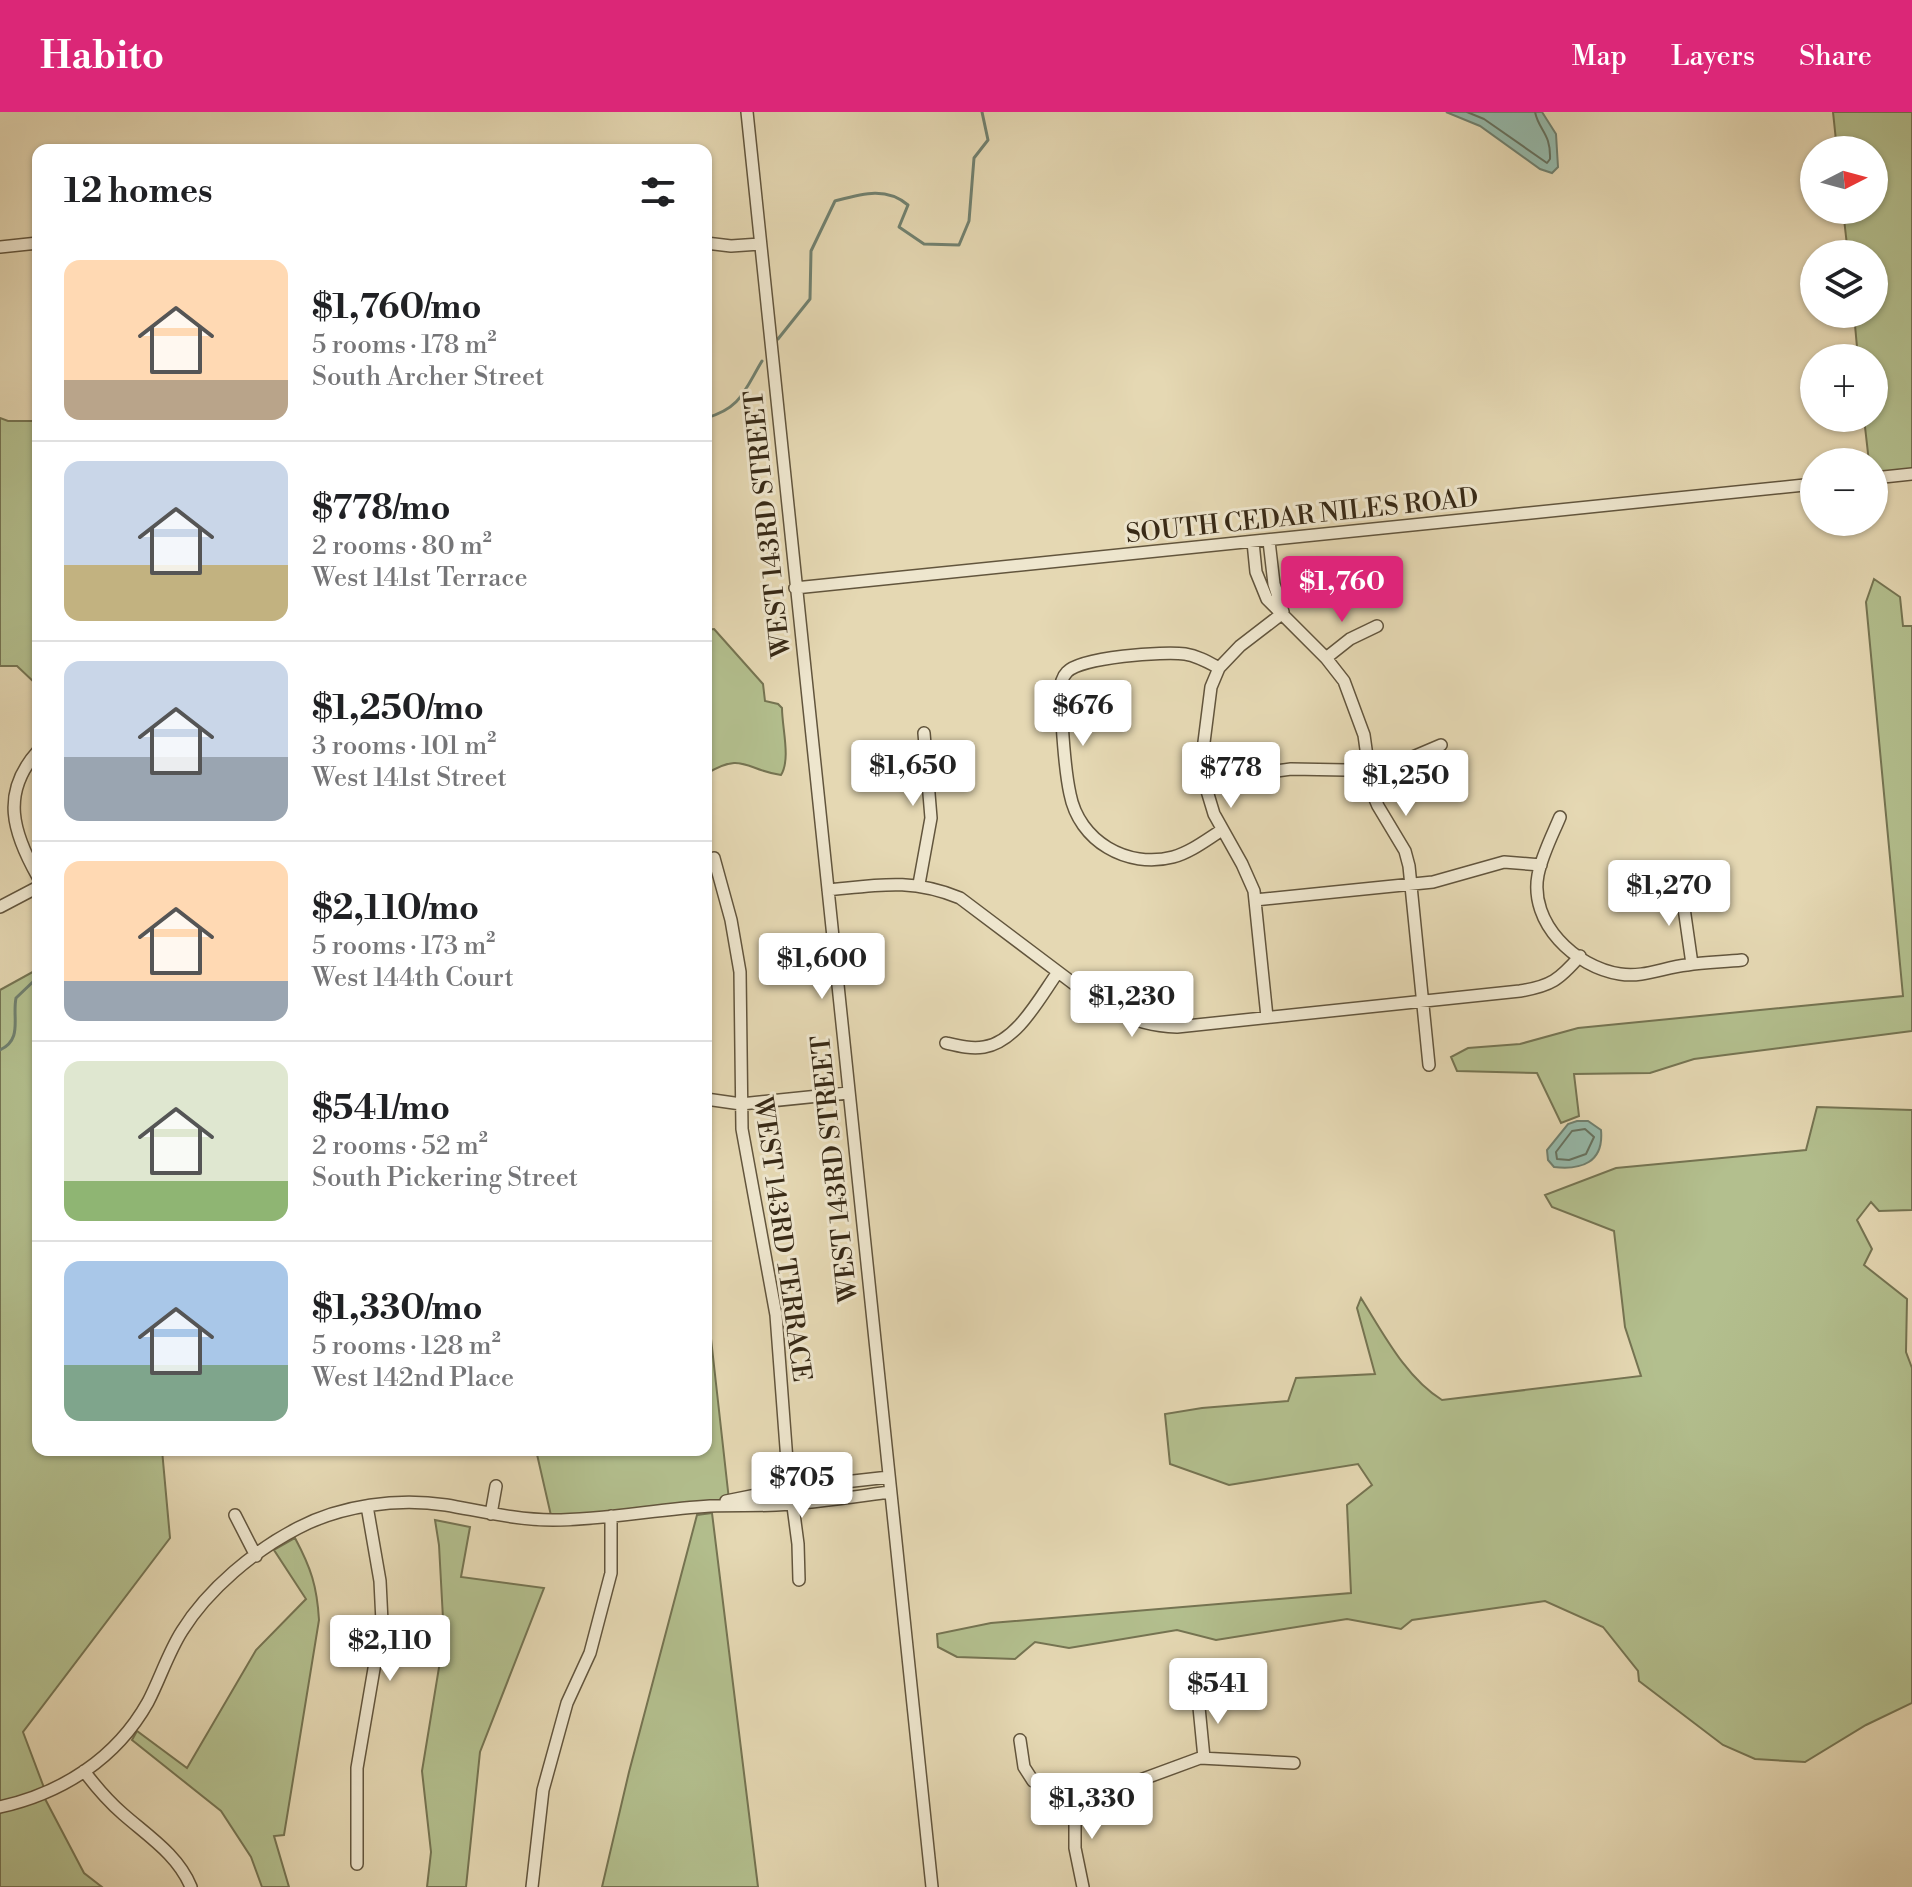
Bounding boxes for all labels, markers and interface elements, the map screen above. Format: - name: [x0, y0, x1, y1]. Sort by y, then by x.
- text: Habito: [40, 33, 164, 80]
- text: Map: [1572, 39, 1627, 74]
- text: Layers: [1671, 39, 1755, 74]
- text: Share: [1799, 39, 1872, 74]
- north arrow: [1800, 136, 1888, 224]
- map controls: [1800, 136, 1888, 536]
- icon: filters: [636, 170, 680, 214]
- text: 12 homes: [64, 171, 213, 213]
- button: layers: [1800, 240, 1888, 328]
- text: $1,760/mo: [312, 287, 482, 329]
- icon: home: [128, 292, 224, 388]
- text: 5 rooms · 178 m²: [312, 329, 497, 361]
- button: +: [1800, 344, 1888, 432]
- text: South Archer Street: [312, 361, 544, 393]
- street label: WEST 143RD STREET: [738, 389, 798, 660]
- button: −: [1800, 448, 1888, 536]
- street label: SOUTH CEDAR NILES ROAD: [1124, 482, 1480, 550]
- text: $778/mo: [312, 488, 450, 530]
- icon: home: [128, 493, 224, 589]
- text: 2 rooms · 80 m²: [312, 530, 492, 562]
- pin: $1,760: [1277, 556, 1407, 624]
- text: West 141st Terrace: [312, 562, 528, 594]
- text: $1,760: [1299, 566, 1385, 598]
- pin: $676: [1036, 680, 1130, 748]
- text: $1,250/mo: [312, 688, 484, 730]
- text: $676: [1052, 690, 1114, 722]
- icon: home: [128, 693, 224, 789]
- text: 3 rooms · 101 m²: [312, 730, 496, 762]
- pin: $1,650: [848, 740, 978, 808]
- pin: $778: [1184, 742, 1278, 810]
- text: $1,650: [869, 750, 957, 782]
- pin: $1,250: [1341, 750, 1471, 818]
- text: $778: [1200, 752, 1262, 784]
- text: $1,250: [1362, 760, 1450, 792]
- text: West 141st Street: [312, 762, 507, 794]
- pin: $1,270: [1604, 860, 1734, 928]
- text: $1,270: [1626, 870, 1712, 902]
- text: $2,110/mo: [312, 888, 479, 930]
- icon: home: [128, 893, 224, 989]
- text: 5 rooms · 173 m²: [312, 930, 495, 962]
- pin: $1,600: [757, 933, 887, 1001]
- text: $1,600: [777, 943, 867, 975]
- text: West 144th Court: [312, 962, 514, 994]
- pin: $1,230: [1067, 971, 1197, 1039]
- text: $1,230: [1088, 981, 1176, 1013]
- street label: WEST 143RD STREET: [805, 1034, 865, 1305]
- text: $541/mo: [312, 1088, 450, 1130]
- icon: home: [128, 1093, 224, 1189]
- street label: WEST 143RD TERRACE: [746, 1093, 818, 1384]
- text: 2 rooms · 52 m²: [312, 1130, 488, 1162]
- text: South Pickering Street: [312, 1162, 578, 1194]
- text: $1,330/mo: [312, 1288, 482, 1330]
- icon: home: [128, 1293, 224, 1389]
- text: 5 rooms · 128 m²: [312, 1330, 501, 1362]
- text: West 142nd Place: [312, 1362, 514, 1394]
- pin: $705: [755, 1452, 849, 1520]
- text: $705: [770, 1462, 834, 1494]
- pin: $2,110: [325, 1615, 455, 1683]
- text: $2,110: [348, 1625, 432, 1657]
- pin: $541: [1171, 1658, 1265, 1726]
- text: $541: [1187, 1668, 1249, 1700]
- pin: $1,330: [1027, 1773, 1157, 1841]
- text: $1,330: [1049, 1783, 1135, 1815]

